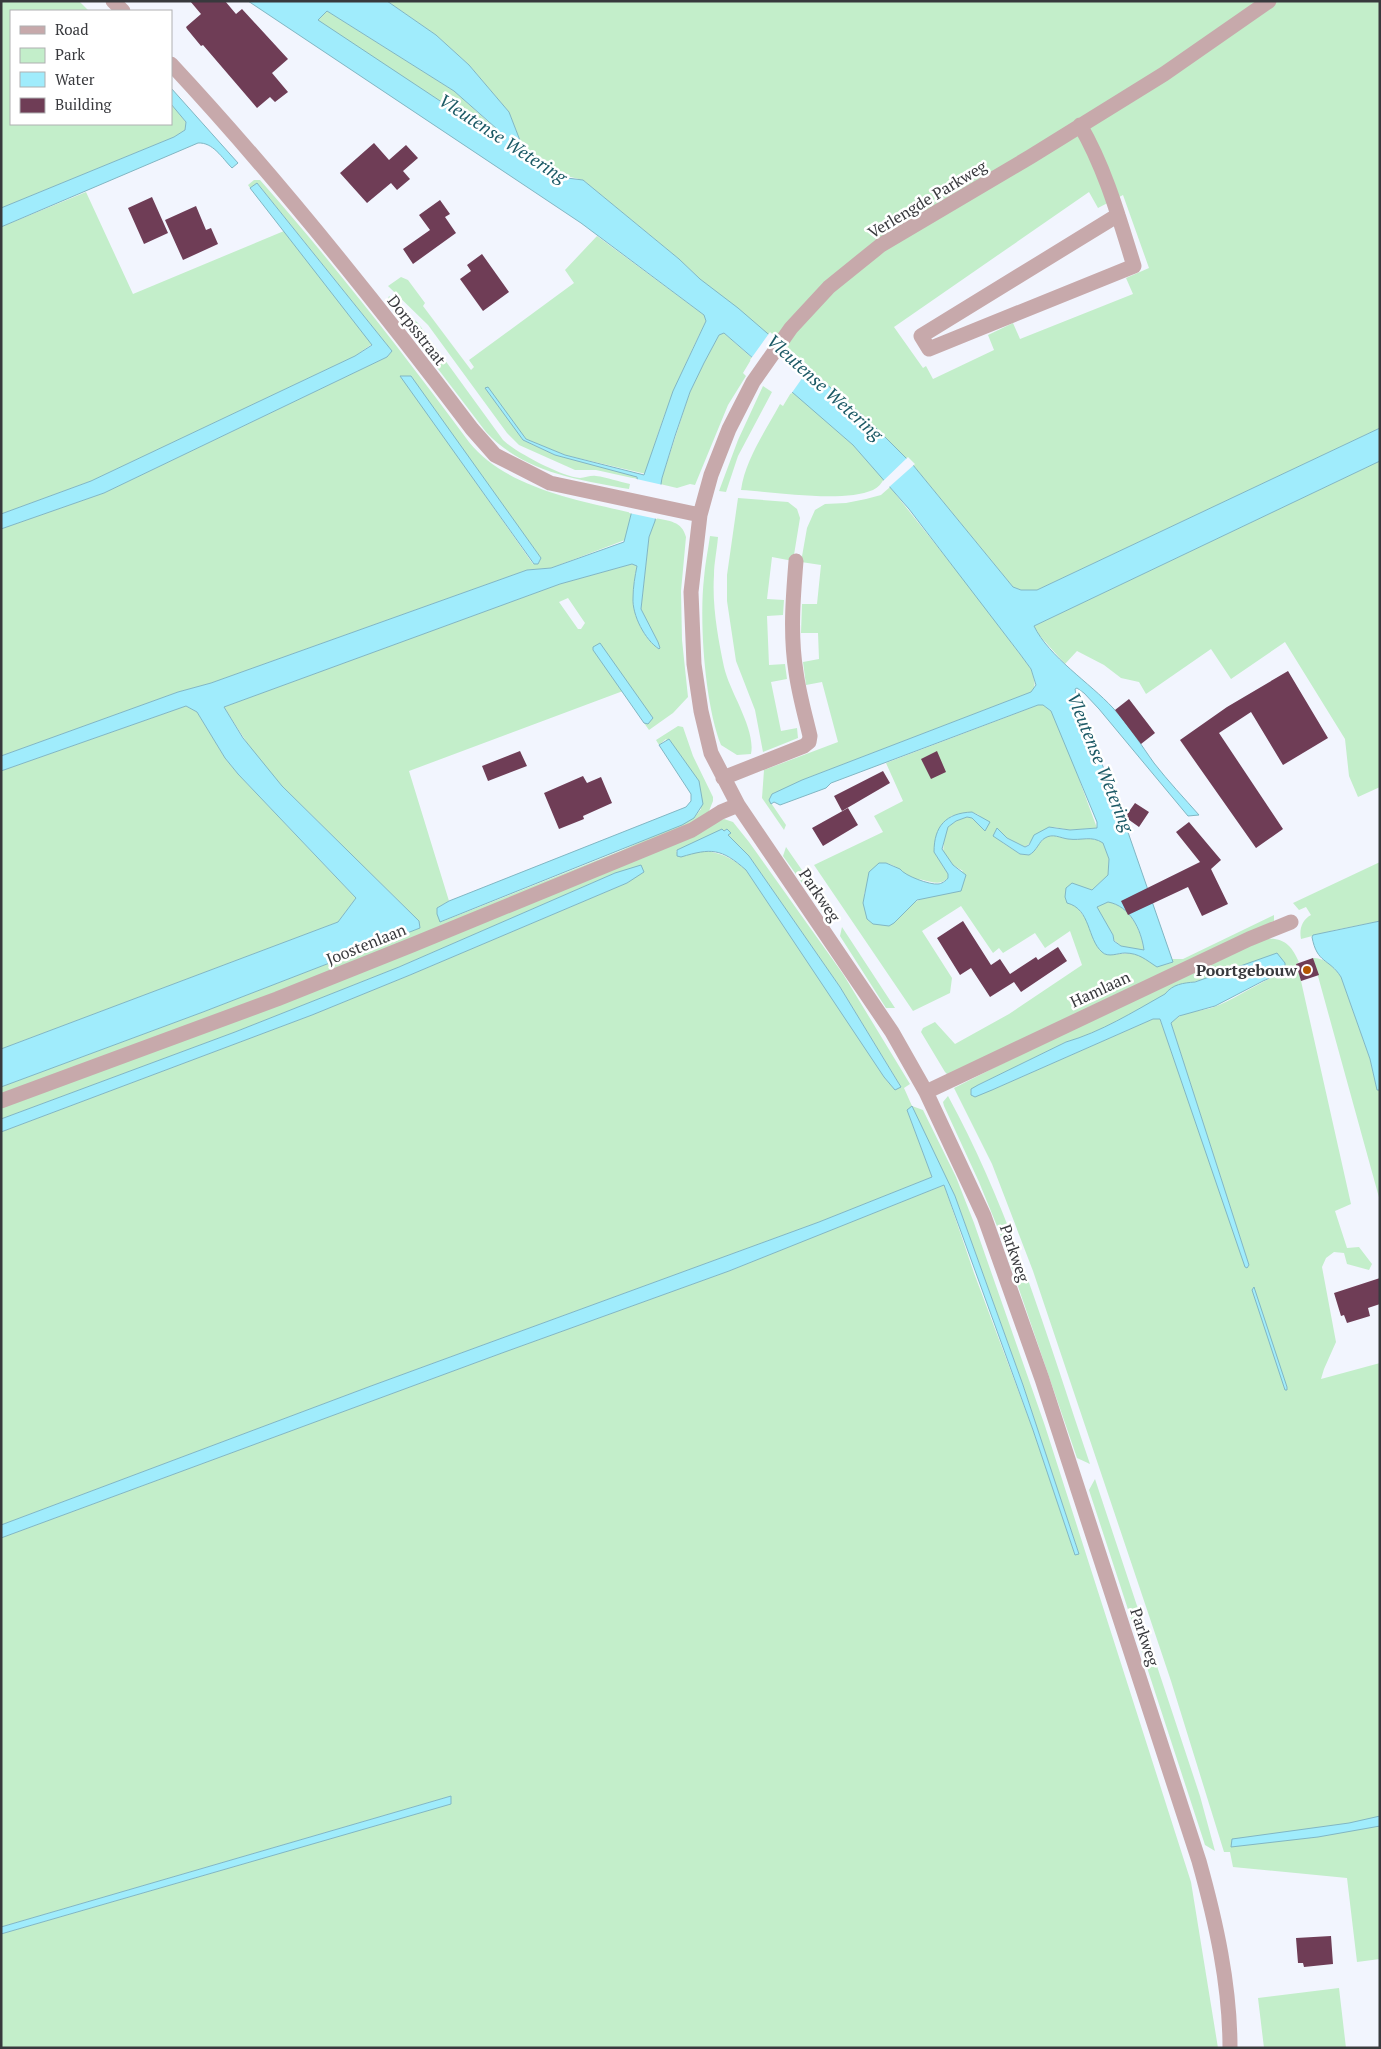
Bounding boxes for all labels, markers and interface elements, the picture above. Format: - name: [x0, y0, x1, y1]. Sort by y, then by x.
- legend: [10, 10, 172, 125]
- text: Road: [55, 19, 88, 39]
- text: Park: [55, 44, 85, 64]
- text: Water: [55, 69, 95, 89]
- water label: Vleutense Wetering: [434, 88, 573, 189]
- text: Building: [55, 94, 113, 114]
- street label: Verlengde Parkweg: [863, 154, 991, 243]
- street label: Dorpsstraat: [383, 290, 451, 370]
- water label: Vleutense Wetering: [762, 328, 889, 446]
- water label: Vleutense Wetering: [1062, 689, 1140, 836]
- street label: Parkweg: [794, 864, 846, 926]
- street label: Joostenlaan: [323, 918, 410, 970]
- place label: Poortgebouw: [1196, 959, 1297, 981]
- marker: Poortgebouw: [1301, 964, 1313, 976]
- street label: Hamlaan: [1066, 965, 1134, 1012]
- street label: Parkweg: [995, 1221, 1035, 1285]
- street label: Parkweg: [1125, 1605, 1165, 1669]

